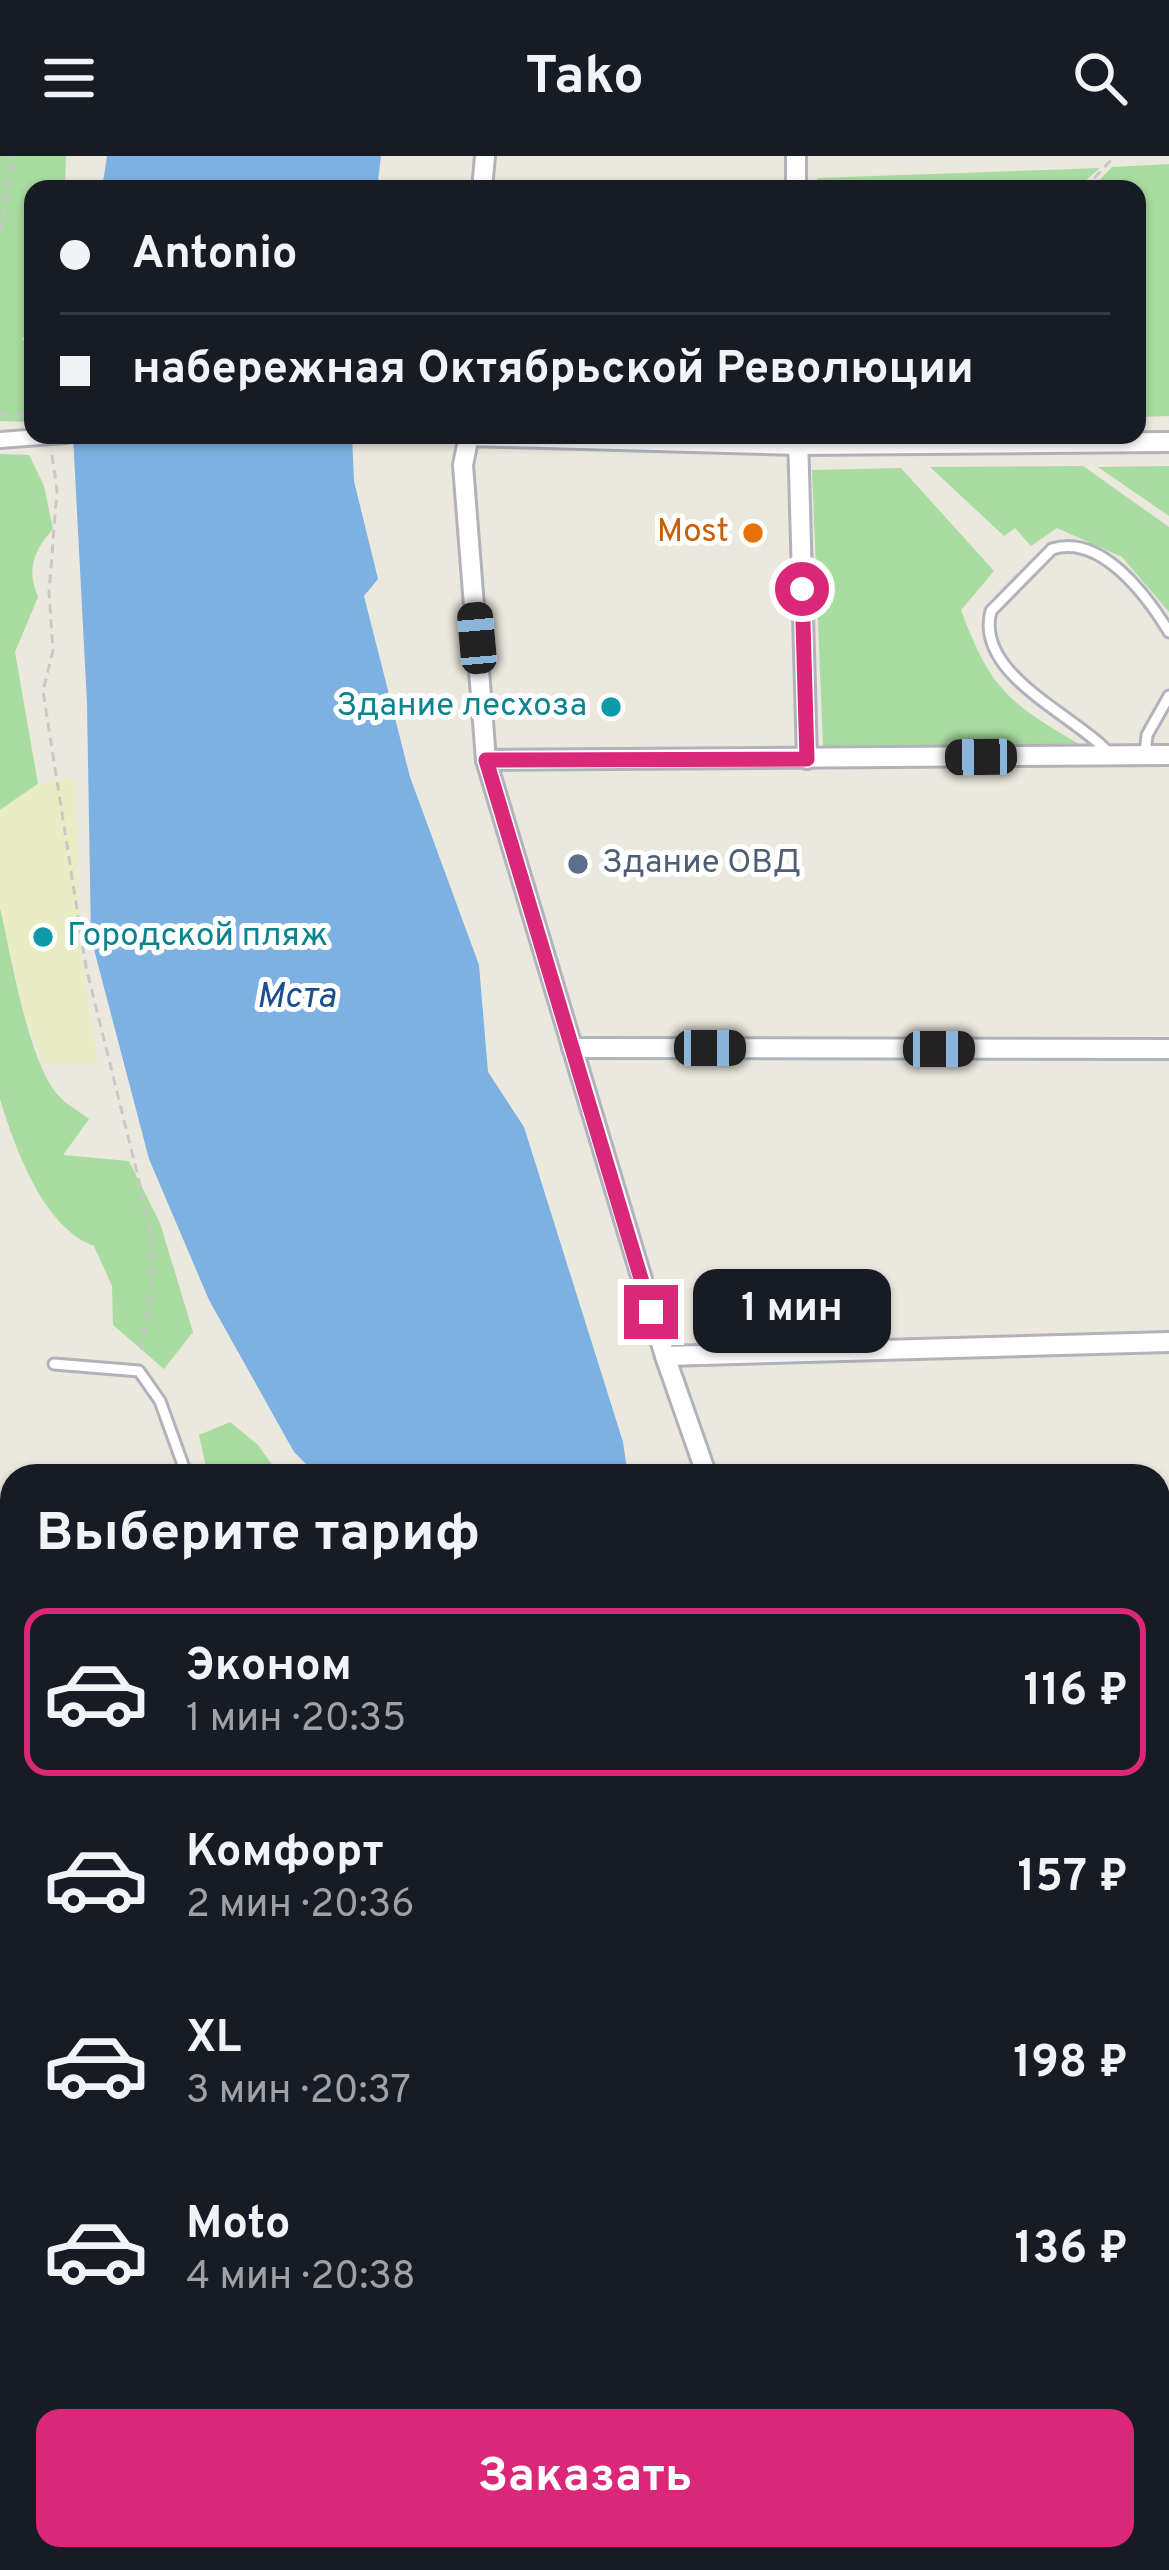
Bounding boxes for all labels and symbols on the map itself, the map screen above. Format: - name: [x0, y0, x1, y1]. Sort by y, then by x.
- place label: Most: [657, 512, 729, 554]
- marker: Most: [740, 520, 766, 546]
- route start: [775, 562, 829, 616]
- car: [456, 601, 498, 675]
- place label: Здание лесхоза: [336, 686, 587, 728]
- marker: Здание лесхоза: [598, 694, 624, 720]
- car: [945, 738, 1017, 776]
- place label: Здание ОВД: [602, 843, 801, 885]
- marker: Здание ОВД: [565, 851, 591, 877]
- place label: Городской пляж: [67, 916, 328, 958]
- marker: Городской пляж: [30, 924, 56, 950]
- water label: Мста: [256, 975, 336, 1021]
- car: [674, 1030, 746, 1066]
- car: [903, 1031, 975, 1067]
- callout: 1 мин: [693, 1270, 891, 1354]
- route end: [624, 1285, 678, 1339]

